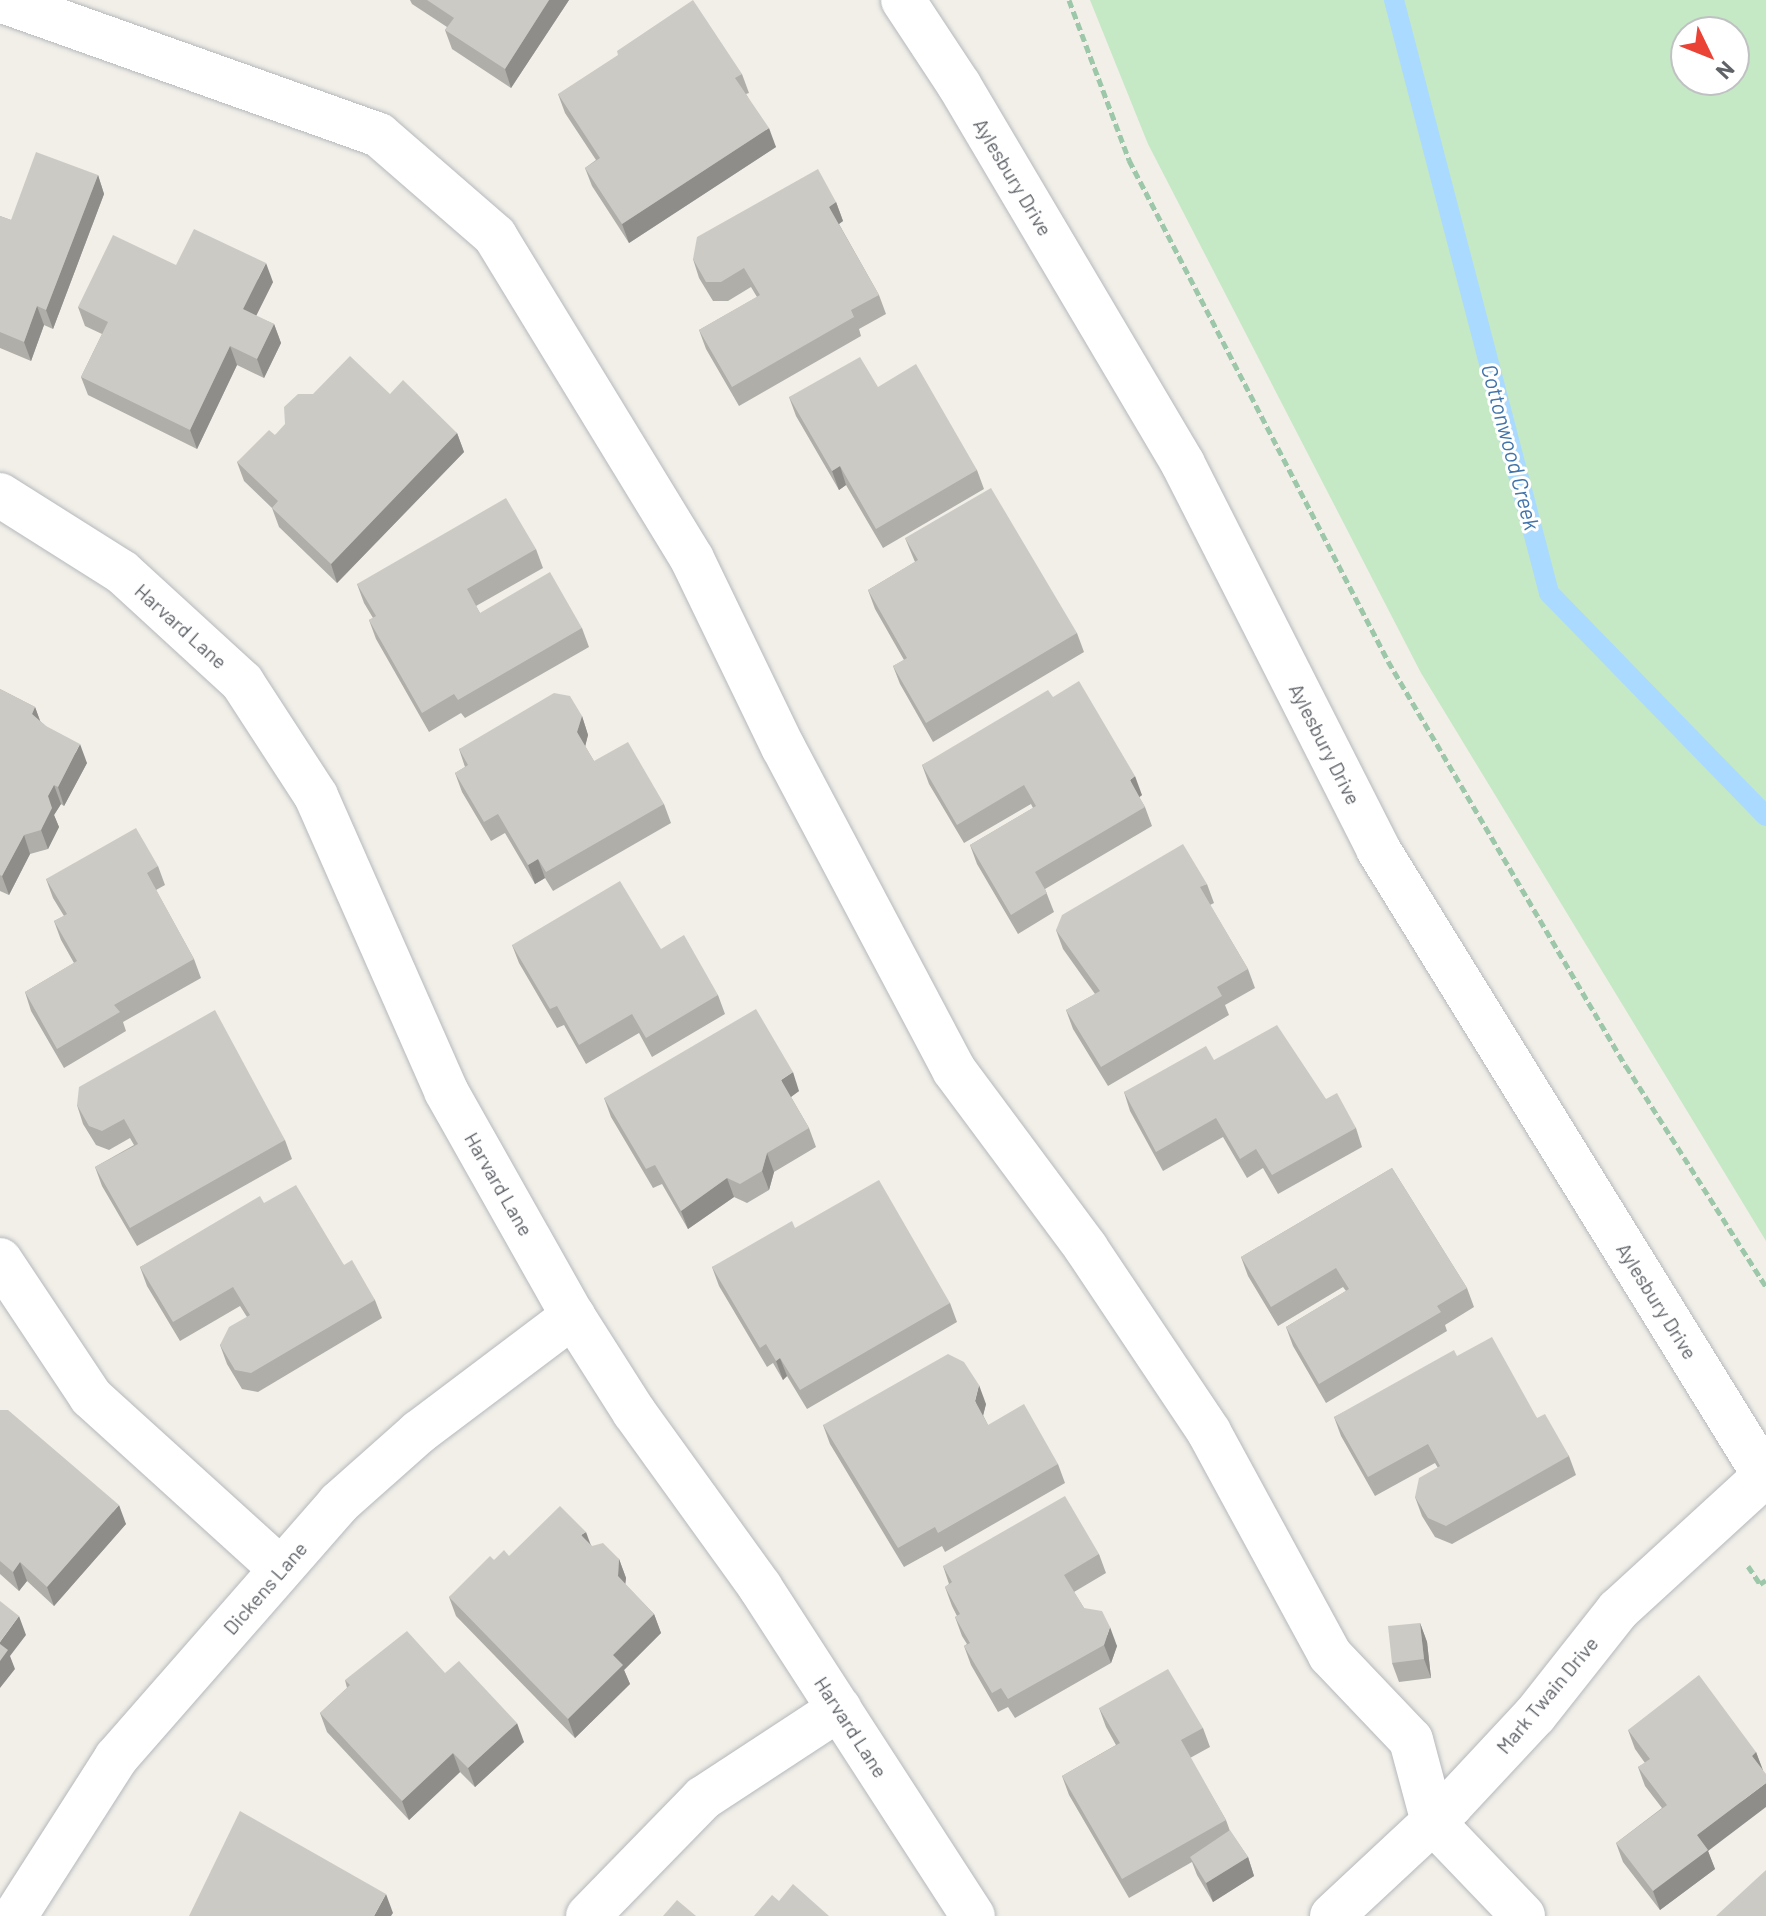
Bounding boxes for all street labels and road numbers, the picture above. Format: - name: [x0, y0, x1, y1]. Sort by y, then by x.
- street label: Aylesbury Drive: [969, 114, 1057, 240]
- street label: Harvard Lane: [130, 578, 232, 674]
- street label: Aylesbury Drive: [1284, 679, 1366, 809]
- street label: Harvard Lane: [460, 1128, 538, 1240]
- street label: Aylesbury Drive: [1612, 1238, 1702, 1364]
- street label: Dickens Lane: [218, 1537, 312, 1639]
- street label: Mark Twain Drive: [1491, 1632, 1603, 1758]
- street label: Harvard Lane: [809, 1672, 893, 1782]

